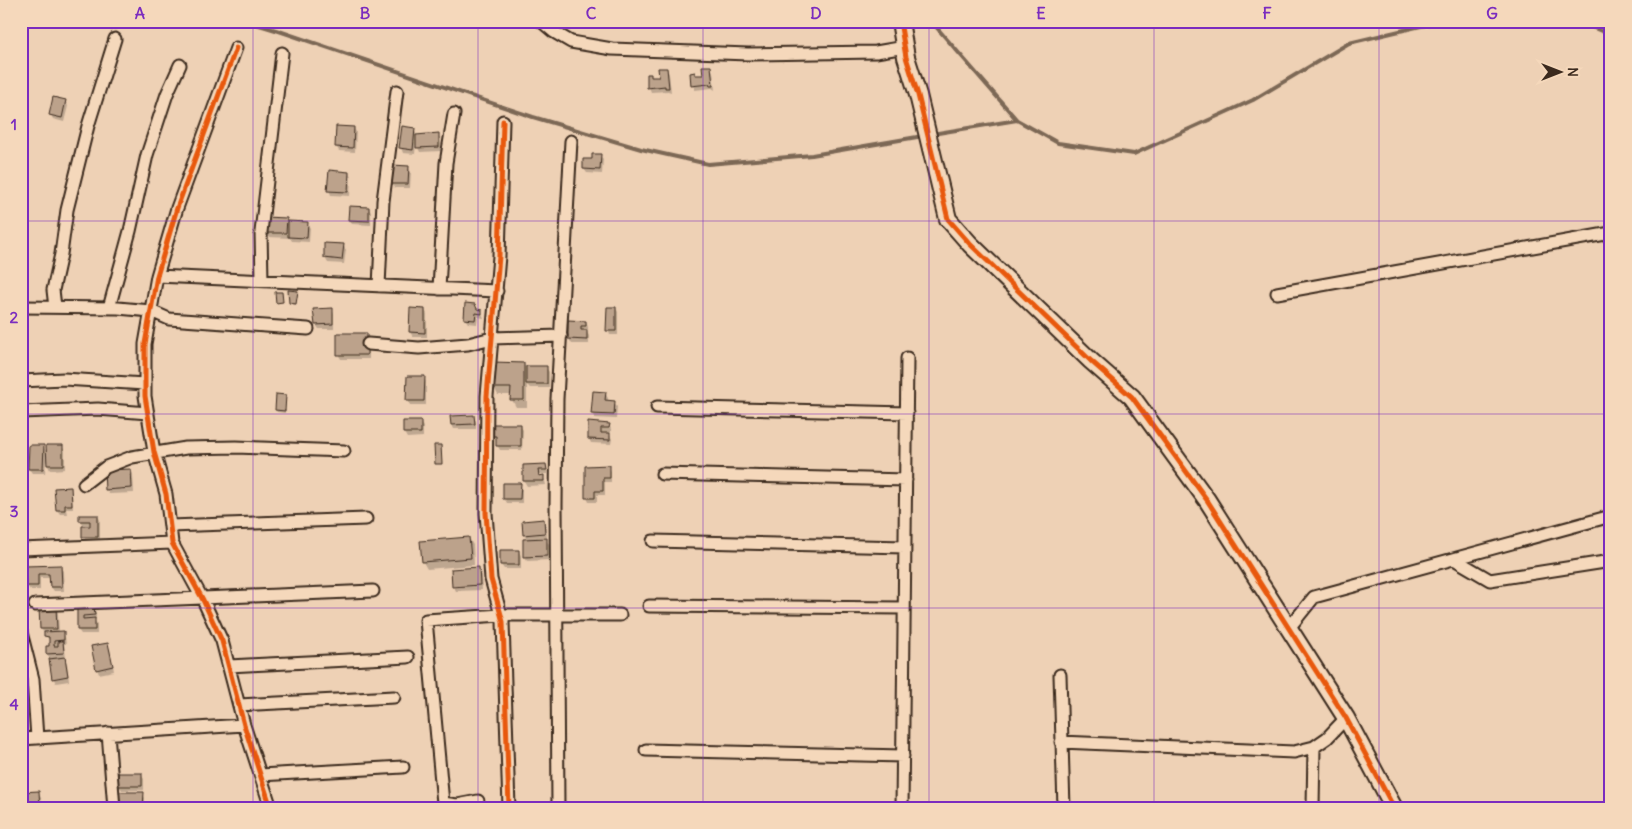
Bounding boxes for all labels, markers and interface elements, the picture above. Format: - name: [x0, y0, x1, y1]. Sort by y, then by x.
- text: A: [135, 3, 145, 23]
- text: B: [360, 3, 371, 23]
- text: C: [586, 3, 597, 23]
- text: D: [810, 3, 822, 23]
- text: E: [1036, 3, 1046, 23]
- text: F: [1262, 3, 1272, 23]
- text: G: [1486, 3, 1498, 23]
- north arrow: [1534, 48, 1584, 98]
- text: N: [1564, 67, 1582, 77]
- text: 1: [11, 114, 17, 134]
- text: 2: [10, 307, 19, 327]
- text: 3: [9, 501, 19, 521]
- text: 4: [9, 694, 19, 714]

